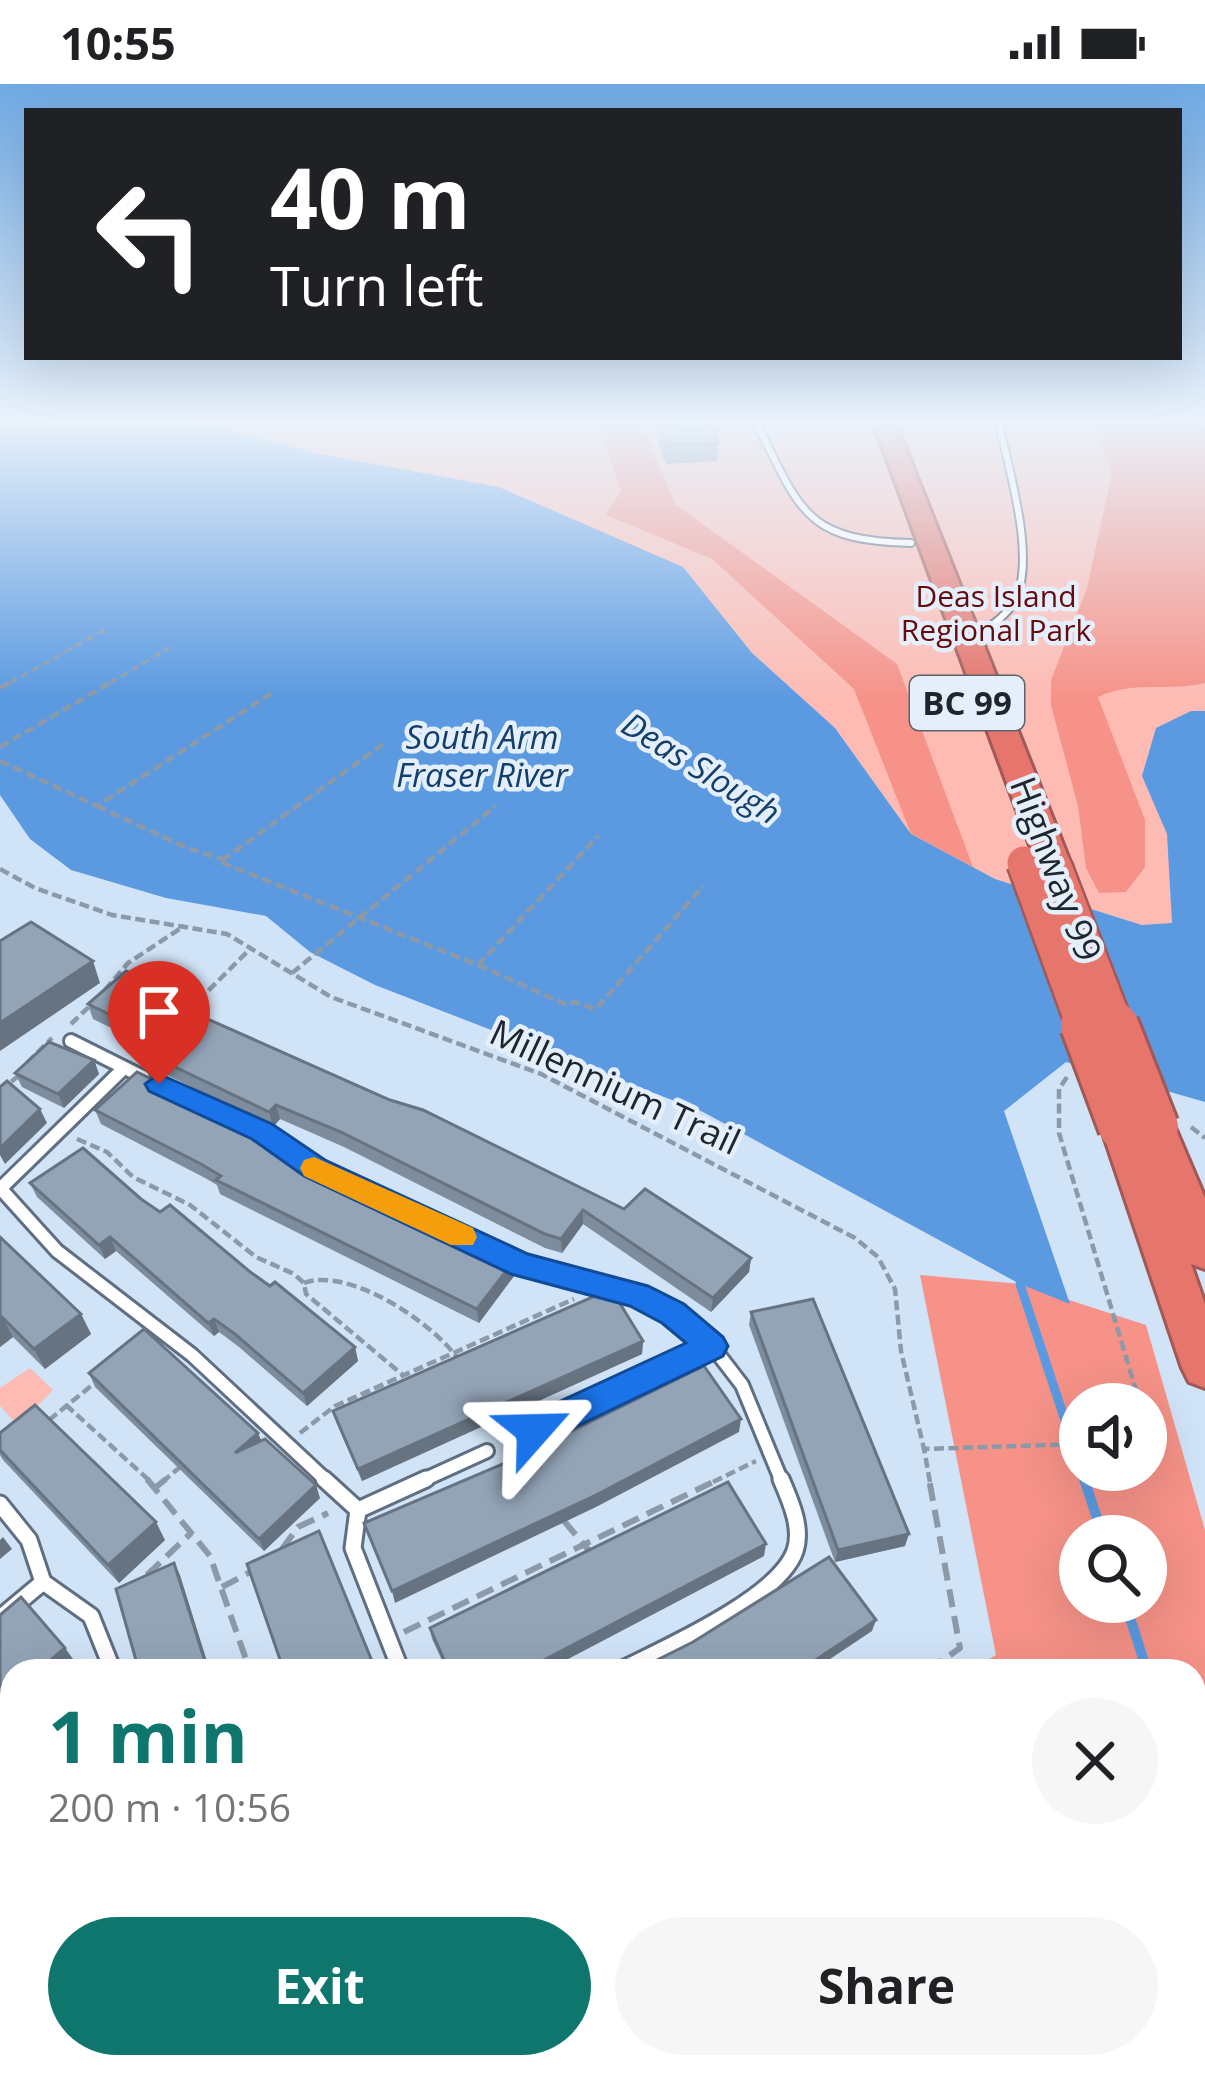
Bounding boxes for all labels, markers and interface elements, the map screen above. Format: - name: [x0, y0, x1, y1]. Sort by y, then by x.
- text: 10:55: [60, 12, 176, 73]
- text: 40 m: [270, 139, 470, 254]
- icon: left: [72, 156, 228, 312]
- text: Turn left: [270, 248, 483, 322]
- park label: Deas Island Regional Park: [901, 575, 1091, 650]
- road number: BC 99: [910, 676, 1024, 730]
- water label: Deas Slough: [614, 701, 789, 834]
- water label: South Arm Fraser River: [396, 714, 570, 797]
- street label: Highway 99: [999, 770, 1114, 968]
- pin: [108, 961, 210, 1084]
- icon: arrive: [126, 979, 192, 1045]
- street label: Millennium Trail: [482, 1007, 748, 1166]
- position arrow: [471, 1367, 597, 1493]
- map controls: [1059, 1383, 1167, 1623]
- button: sound: [1059, 1383, 1167, 1491]
- button: search: [1059, 1515, 1167, 1623]
- text: 1 min: [48, 1686, 248, 1784]
- button: close: [1032, 1698, 1158, 1824]
- text: 200 m · 10:56: [48, 1780, 291, 1833]
- button: Exit: [48, 1917, 591, 2055]
- button: Share: [615, 1917, 1158, 2055]

